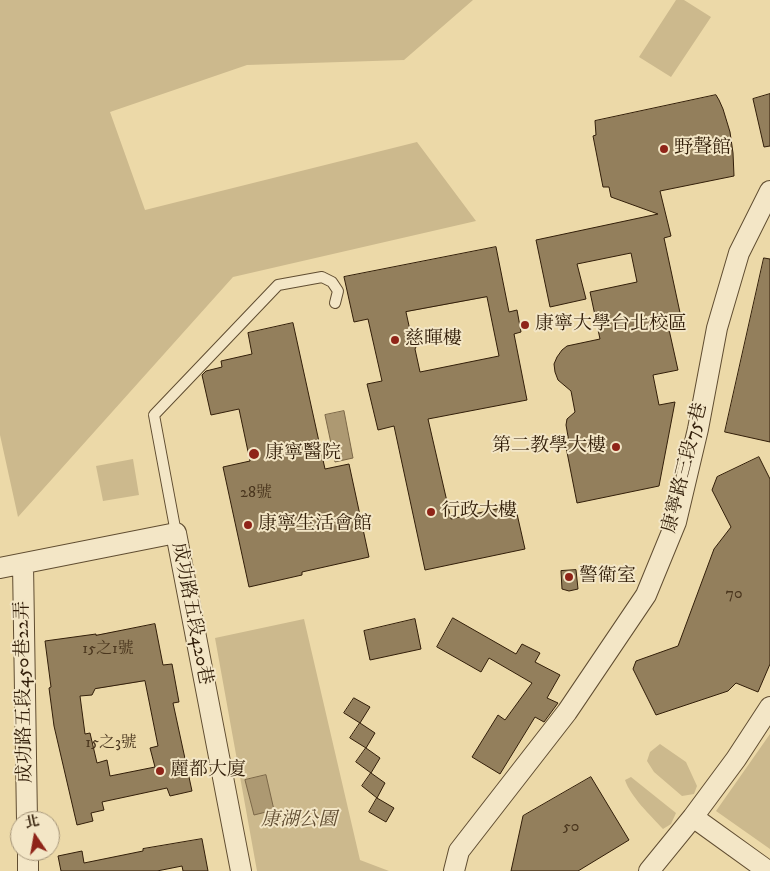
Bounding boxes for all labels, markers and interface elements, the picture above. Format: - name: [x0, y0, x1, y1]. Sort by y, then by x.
- place label: 野聲館: [674, 138, 731, 160]
- marker: 野聲館: [658, 143, 670, 155]
- place label: 康寧大學台北校區: [535, 314, 687, 336]
- marker: 康寧大學台北校區: [519, 319, 531, 331]
- place label: 慈暉樓: [405, 329, 462, 351]
- marker: 慈暉樓: [389, 334, 401, 346]
- street label: 康寧路三段75巷: [659, 401, 713, 535]
- place label: 第二教學大樓: [492, 436, 606, 458]
- marker: 第二教學大樓: [610, 441, 622, 453]
- place label: 康寧醫院: [265, 443, 341, 465]
- marker: 康寧醫院: [247, 447, 261, 461]
- house number: 28號: [240, 484, 272, 504]
- place label: 行政大樓: [441, 501, 517, 523]
- marker: 行政大樓: [425, 506, 437, 518]
- place label: 康寧生活會館: [258, 514, 372, 536]
- marker: 康寧生活會館: [242, 519, 254, 531]
- street label: 成功路五段420巷: [166, 541, 216, 687]
- place label: 警衛室: [579, 566, 636, 588]
- marker: 警衛室: [563, 571, 575, 583]
- house number: 70: [725, 585, 743, 605]
- street label: 成功路五段450巷22弄: [12, 601, 38, 783]
- house number: 15之1號: [82, 640, 134, 660]
- house number: 15之3號: [85, 734, 137, 754]
- place label: 麗都大廈: [170, 760, 246, 782]
- marker: 麗都大廈: [154, 765, 166, 777]
- park label: 康湖公園: [261, 810, 337, 832]
- north arrow: [10, 811, 60, 861]
- text: 北: [23, 812, 41, 833]
- house number: 50: [563, 818, 579, 838]

